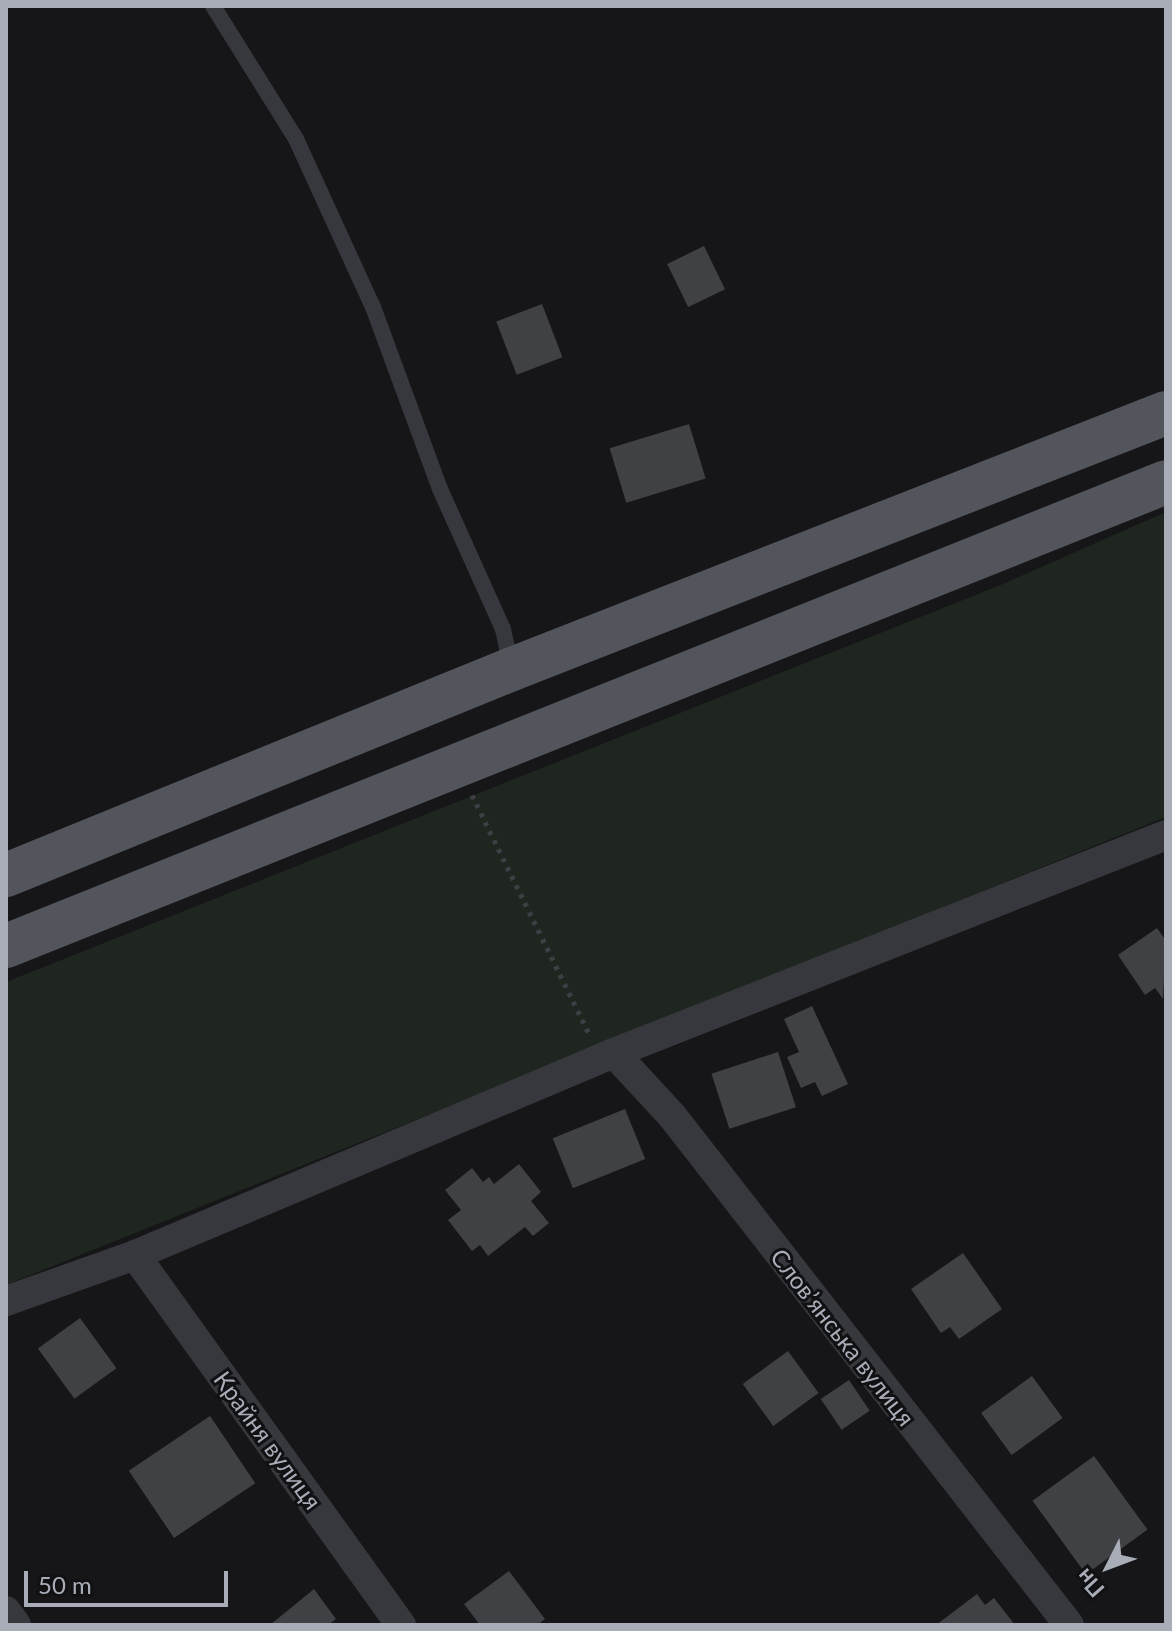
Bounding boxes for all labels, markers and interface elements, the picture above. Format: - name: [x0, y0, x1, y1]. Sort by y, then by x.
- street label: Словʼянська вулиця: [765, 1243, 921, 1431]
- street label: Крайня вулиця: [208, 1365, 328, 1515]
- north arrow: [1068, 1527, 1148, 1607]
- scale bar: [28, 1555, 232, 1605]
- text: Пн: [1070, 1564, 1109, 1603]
- text: 50 m: [38, 1570, 92, 1599]

